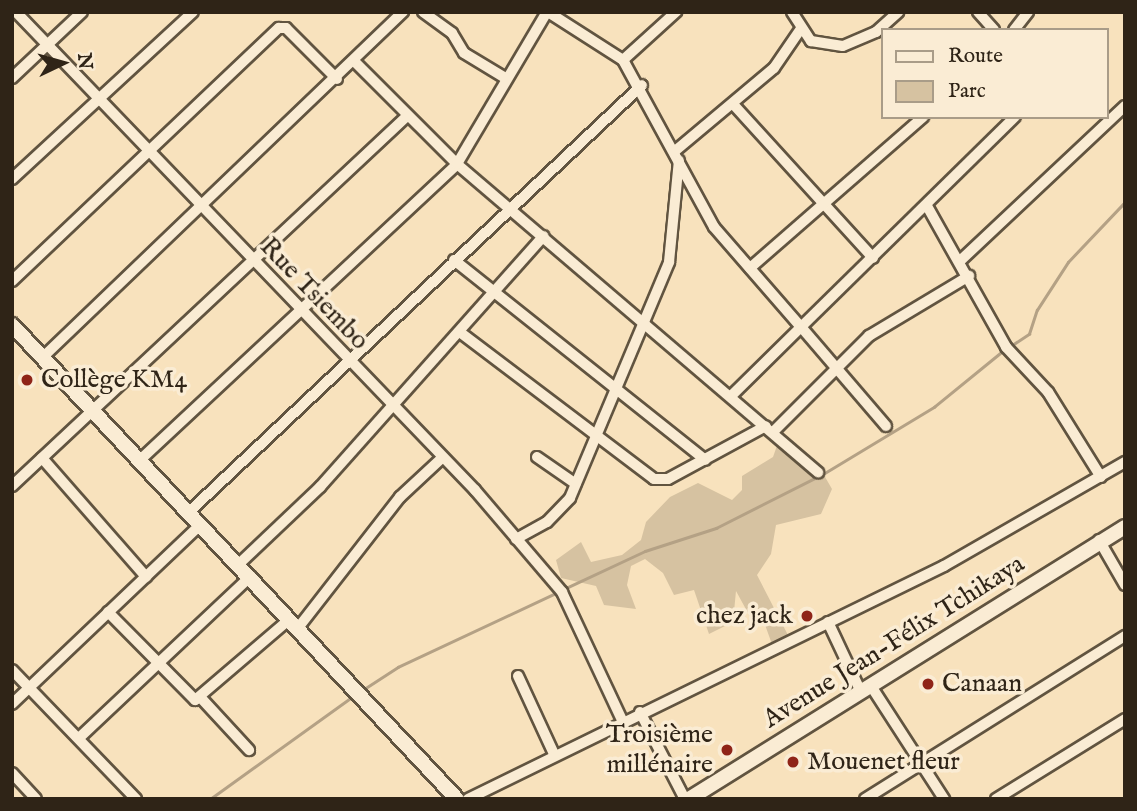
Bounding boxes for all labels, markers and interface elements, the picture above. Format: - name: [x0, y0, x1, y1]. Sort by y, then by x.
- north arrow: [28, 28, 98, 98]
- legend: [881, 28, 1109, 119]
- text: Route: [948, 43, 1003, 70]
- text: N: [71, 52, 97, 70]
- text: Parc: [948, 78, 986, 105]
- street label: Rue Tsiembo: [253, 232, 375, 356]
- place label: Collège KM4: [41, 364, 187, 396]
- marker: Collège KM4: [19, 372, 35, 388]
- street label: Avenue Jean-Félix Tchikaya: [758, 549, 1030, 735]
- place label: chez jack: [696, 600, 793, 632]
- marker: chez jack: [799, 608, 815, 624]
- place label: Canaan: [942, 668, 1022, 700]
- marker: Canaan: [920, 676, 936, 692]
- place label: Troisième millénaire: [606, 719, 713, 780]
- marker: Troisième millénaire: [719, 742, 735, 758]
- place label: Mouenet fleur: [807, 746, 960, 778]
- marker: Mouenet fleur: [785, 754, 801, 770]

